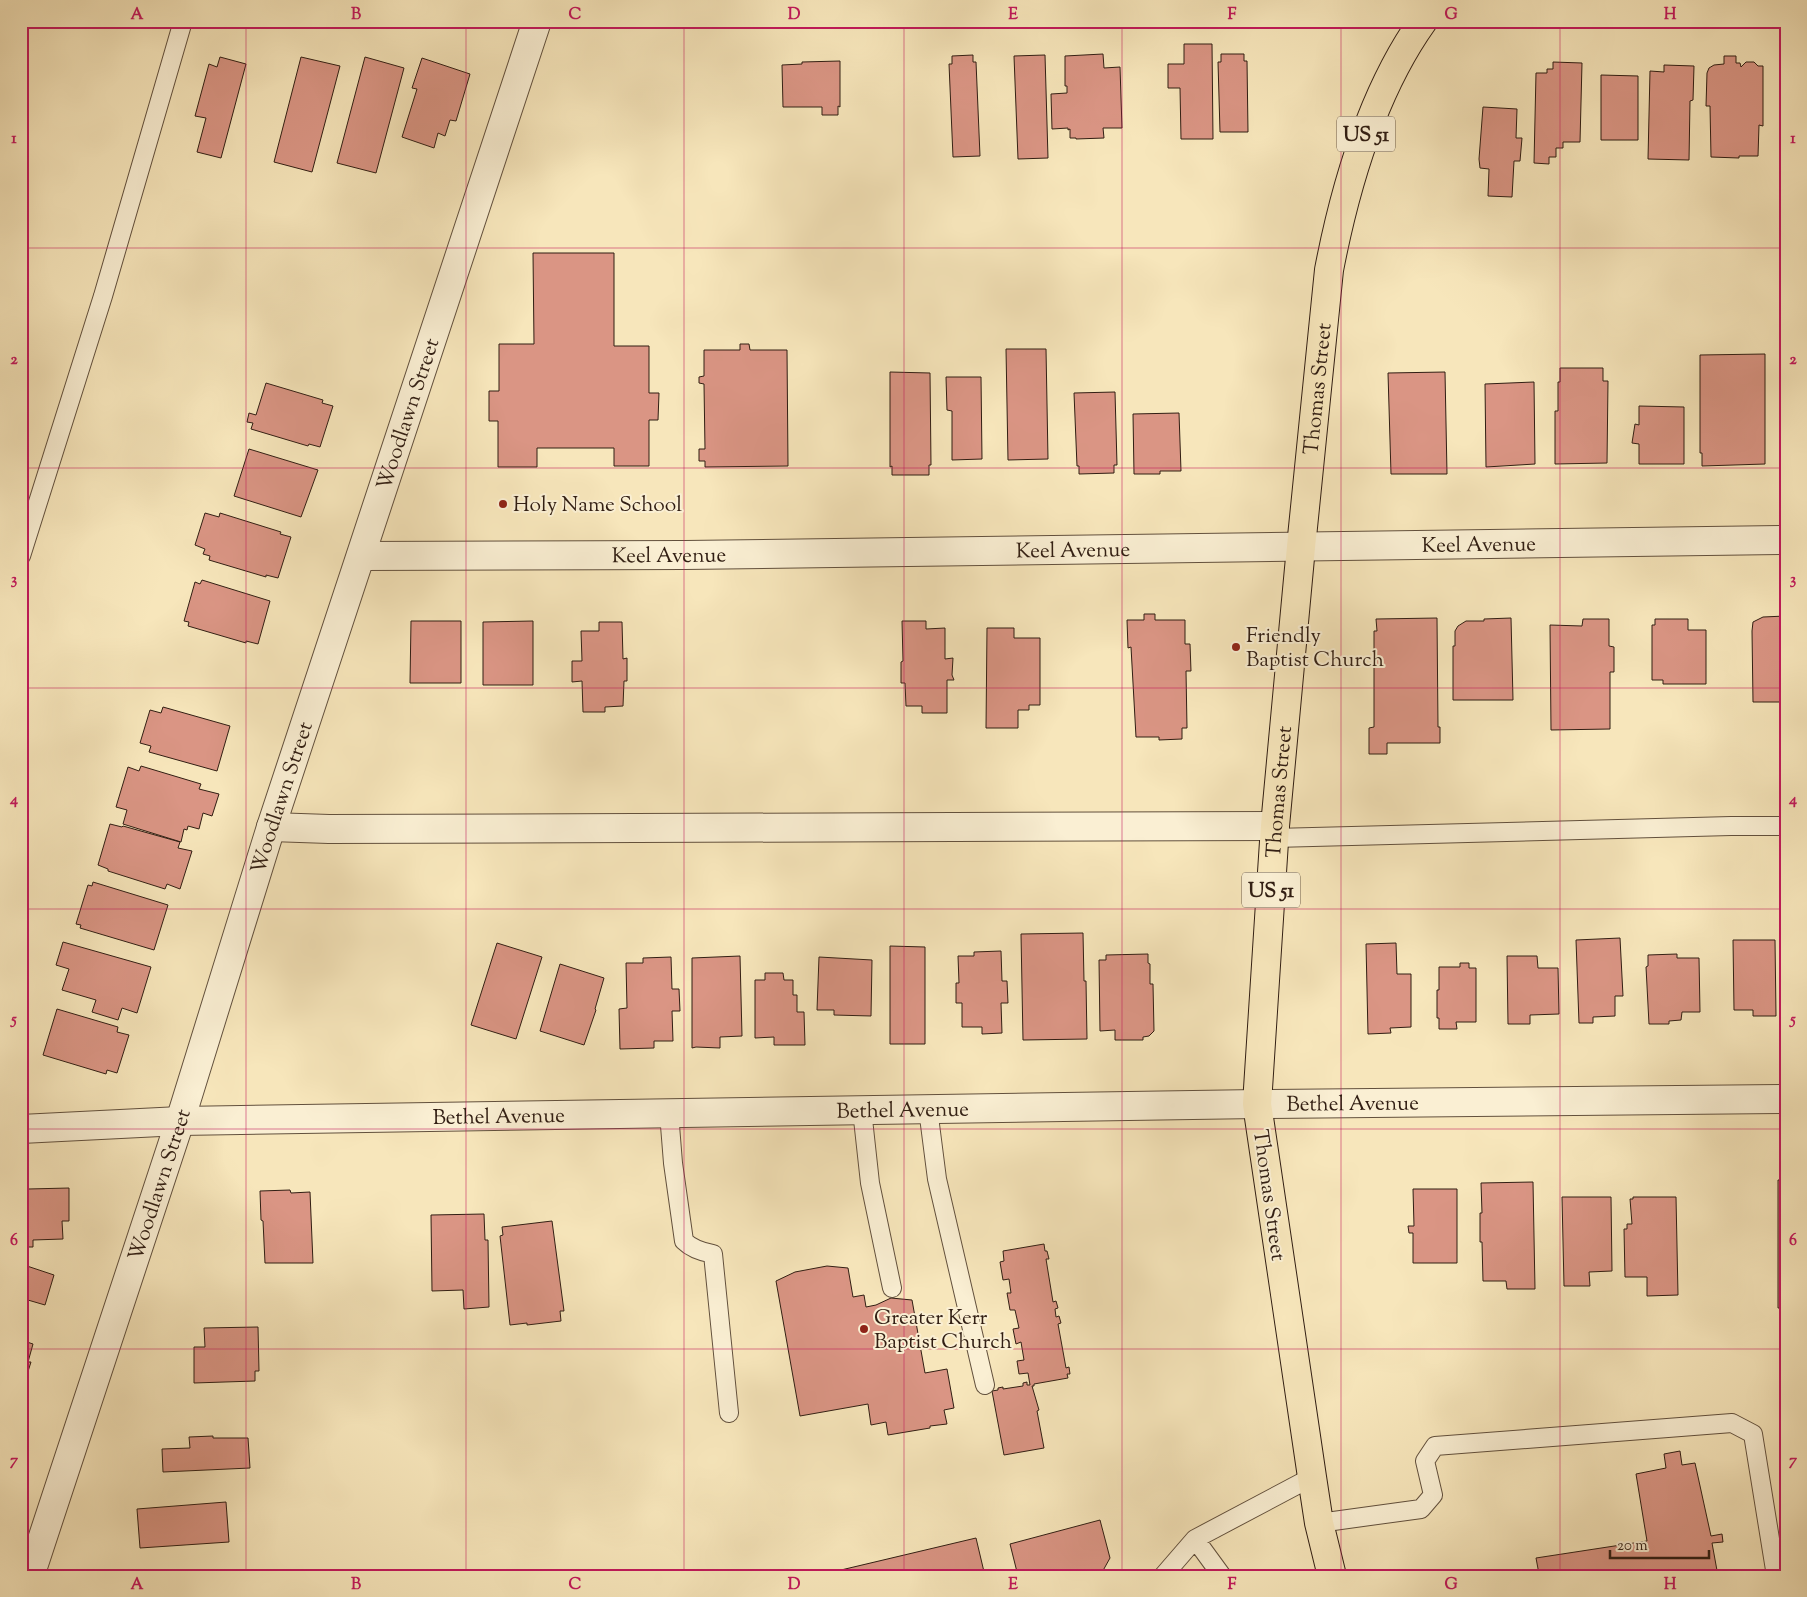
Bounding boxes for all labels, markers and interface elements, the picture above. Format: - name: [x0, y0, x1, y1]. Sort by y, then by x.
- text: A: [131, 4, 144, 27]
- text: B: [351, 4, 361, 27]
- text: C: [569, 4, 582, 27]
- text: D: [788, 4, 801, 27]
- text: E: [1008, 4, 1018, 27]
- text: F: [1228, 4, 1237, 27]
- text: G: [1444, 4, 1458, 27]
- text: H: [1664, 4, 1677, 27]
- road number: US 51: [1337, 116, 1395, 152]
- text: 1: [11, 128, 17, 151]
- text: 1: [1790, 128, 1796, 151]
- street label: Thomas Street: [1297, 322, 1341, 456]
- street label: Woodlawn Street: [370, 335, 448, 494]
- text: 2: [10, 349, 18, 372]
- text: 2: [1789, 349, 1797, 372]
- place label: Holy Name School: [513, 491, 682, 521]
- marker: Holy Name School: [497, 498, 509, 510]
- street label: Keel Avenue: [1422, 530, 1536, 562]
- street label: Keel Avenue: [1016, 536, 1130, 567]
- street label: Keel Avenue: [612, 541, 726, 572]
- text: 3: [11, 569, 18, 592]
- text: 3: [1790, 569, 1797, 592]
- place label: Friendly Baptist Church: [1246, 622, 1384, 676]
- marker: Friendly Baptist Church: [1230, 641, 1242, 653]
- street label: Woodlawn Street: [244, 718, 322, 878]
- street label: Thomas Street: [1260, 725, 1301, 859]
- text: 4: [9, 789, 18, 812]
- text: 4: [1788, 789, 1797, 812]
- road number: US 51: [1242, 872, 1300, 908]
- text: 5: [9, 1009, 17, 1032]
- text: 5: [1788, 1009, 1796, 1032]
- street label: Bethel Avenue: [1286, 1089, 1419, 1121]
- street label: Bethel Avenue: [836, 1096, 969, 1128]
- street label: Bethel Avenue: [432, 1102, 565, 1134]
- street label: Woodlawn Street: [122, 1106, 200, 1265]
- street label: Thomas Street: [1244, 1128, 1292, 1263]
- text: 6: [10, 1230, 18, 1253]
- text: 6: [1789, 1230, 1797, 1253]
- place label: Greater Kerr Baptist Church: [874, 1304, 1012, 1358]
- marker: Greater Kerr Baptist Church: [858, 1323, 870, 1335]
- text: 7: [10, 1450, 19, 1473]
- text: 7: [1789, 1450, 1798, 1473]
- scale bar: [1610, 1527, 1708, 1559]
- text: 20 m: [1617, 1536, 1648, 1557]
- text: A: [131, 1574, 144, 1597]
- text: B: [351, 1574, 361, 1597]
- text: C: [569, 1574, 582, 1597]
- text: D: [788, 1574, 801, 1597]
- text: E: [1008, 1574, 1018, 1597]
- text: F: [1228, 1574, 1237, 1597]
- text: G: [1444, 1574, 1458, 1597]
- text: H: [1664, 1574, 1677, 1597]

